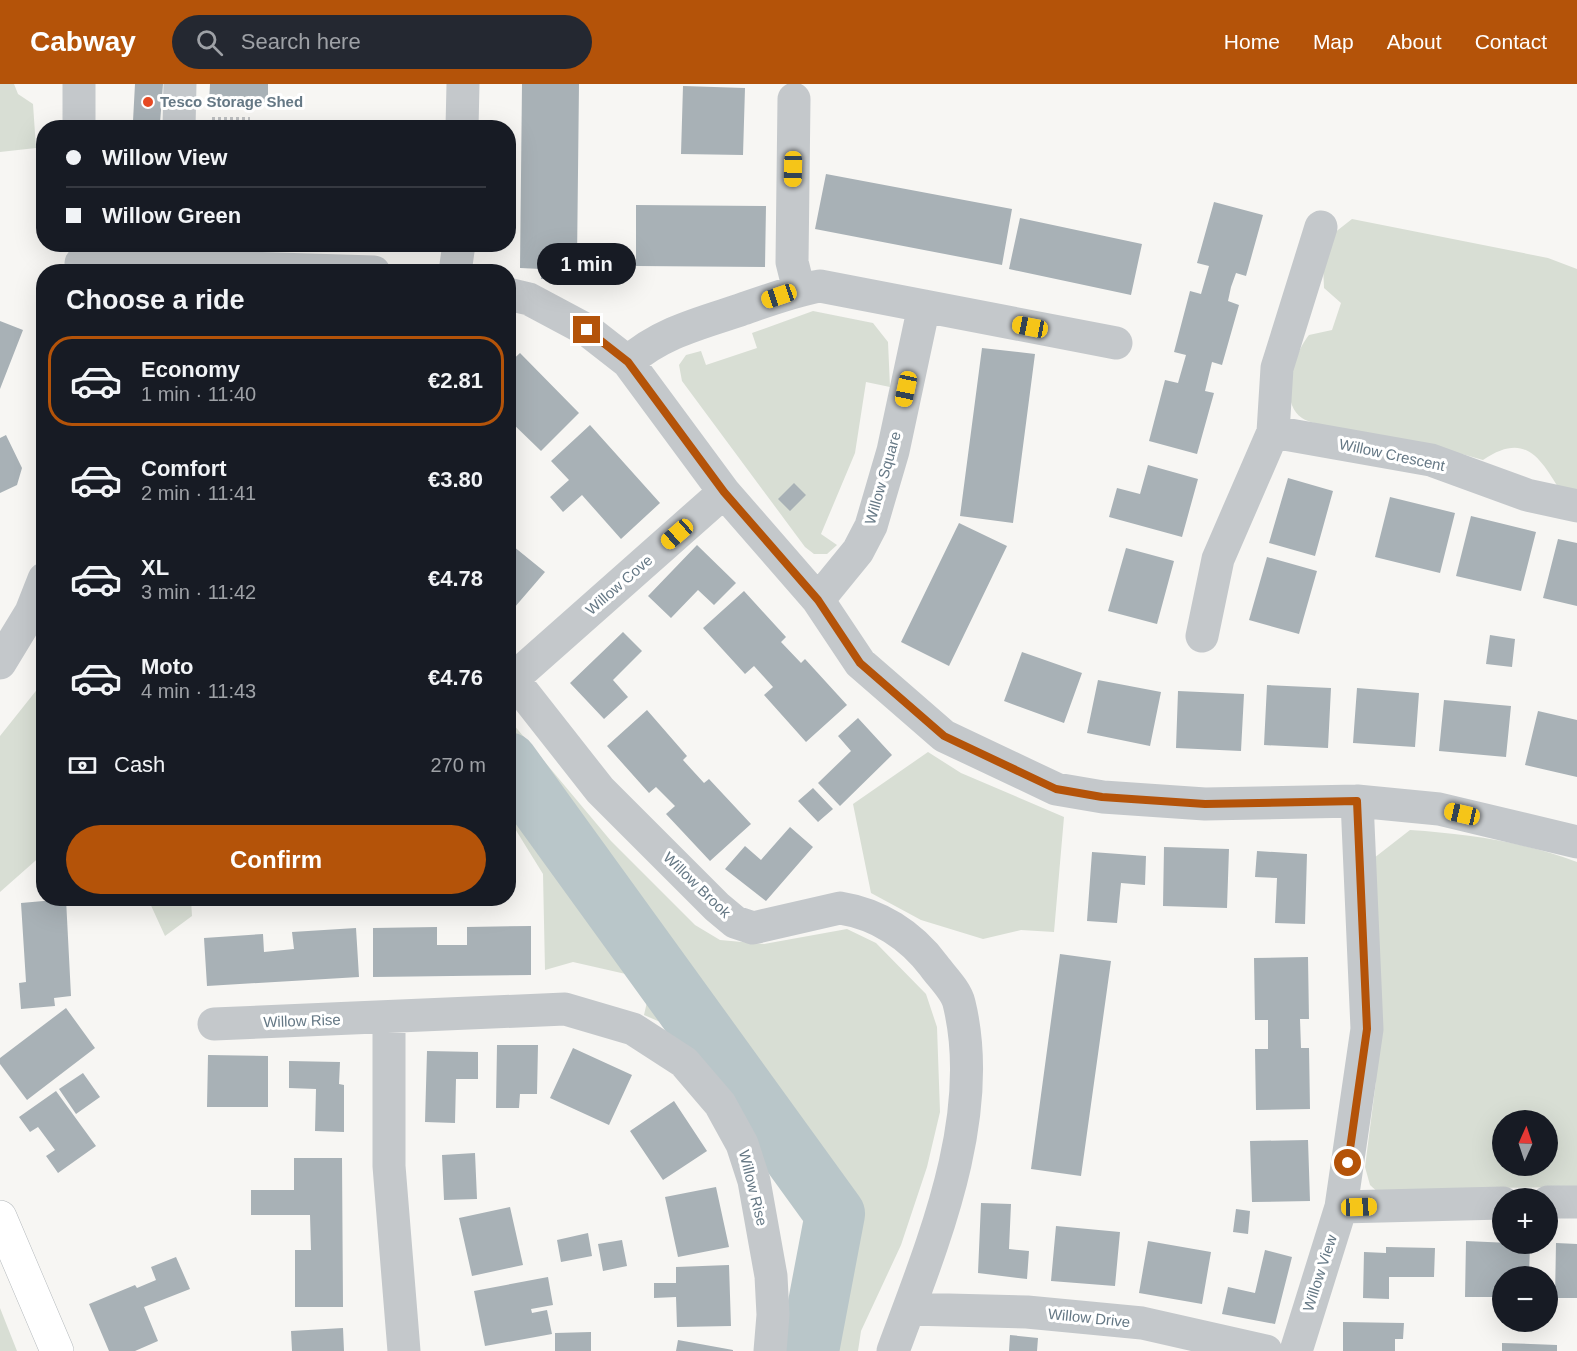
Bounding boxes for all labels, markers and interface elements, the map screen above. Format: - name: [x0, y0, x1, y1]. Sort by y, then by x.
- search box: [172, 15, 592, 69]
- text: Cabway: [30, 26, 136, 57]
- icon: search: [193, 26, 226, 59]
- text: Search here: [241, 29, 361, 54]
- text: Home: [1224, 30, 1280, 53]
- text: Map: [1313, 30, 1354, 53]
- text: About: [1387, 30, 1442, 53]
- text: Contact: [1475, 30, 1547, 53]
- place label: Tesco Storage Shed: [160, 93, 303, 110]
- marker: Tesco Storage Shed: [141, 95, 155, 109]
- text: Willow View: [102, 145, 227, 170]
- car: [784, 151, 802, 187]
- text: Willow Green: [102, 203, 241, 228]
- callout: 1 min: [538, 243, 636, 285]
- text: 1 min: [560, 253, 613, 275]
- car: [759, 282, 799, 310]
- text: Choose a ride: [66, 285, 245, 315]
- car: [1011, 315, 1049, 339]
- route end: [573, 316, 600, 343]
- icon: car: [69, 354, 123, 408]
- text: Economy: [141, 357, 240, 382]
- text: €2.81: [428, 368, 483, 393]
- car: [893, 370, 919, 408]
- text: 1 min · 11:40: [141, 383, 256, 405]
- street label: Willow Square: [861, 429, 904, 526]
- street label: Willow Crescent: [1338, 435, 1447, 474]
- icon: car: [69, 453, 123, 507]
- text: Comfort: [141, 456, 227, 481]
- text: €3.80: [428, 467, 483, 492]
- text: 2 min · 11:41: [141, 482, 256, 504]
- car: [658, 515, 696, 553]
- street label: Willow Cove: [582, 551, 655, 618]
- icon: car: [69, 552, 123, 606]
- text: XL: [141, 555, 169, 580]
- text: €4.78: [428, 566, 483, 591]
- text: 3 min · 11:42: [141, 581, 256, 603]
- icon: car: [69, 651, 123, 705]
- text: Moto: [141, 654, 194, 679]
- text: €4.76: [428, 665, 483, 690]
- text: 4 min · 11:43: [141, 680, 256, 702]
- icon: cash: [66, 749, 99, 782]
- text: Cash: [114, 752, 165, 777]
- text: 270 m: [430, 754, 486, 776]
- car: [1442, 801, 1482, 827]
- button: Confirm: [66, 825, 486, 894]
- street label: Willow Brook: [660, 848, 735, 921]
- street label: Willow Rise: [263, 1011, 341, 1030]
- north arrow: [1492, 1110, 1558, 1176]
- map controls: [1492, 1110, 1558, 1332]
- street label: Willow Rise: [736, 1148, 771, 1228]
- route start: [1334, 1149, 1361, 1176]
- button: +: [1492, 1188, 1558, 1254]
- car: [1341, 1197, 1377, 1217]
- street label: Willow View: [1299, 1232, 1340, 1313]
- button: −: [1492, 1266, 1558, 1332]
- street label: Willow Drive: [1047, 1305, 1131, 1330]

